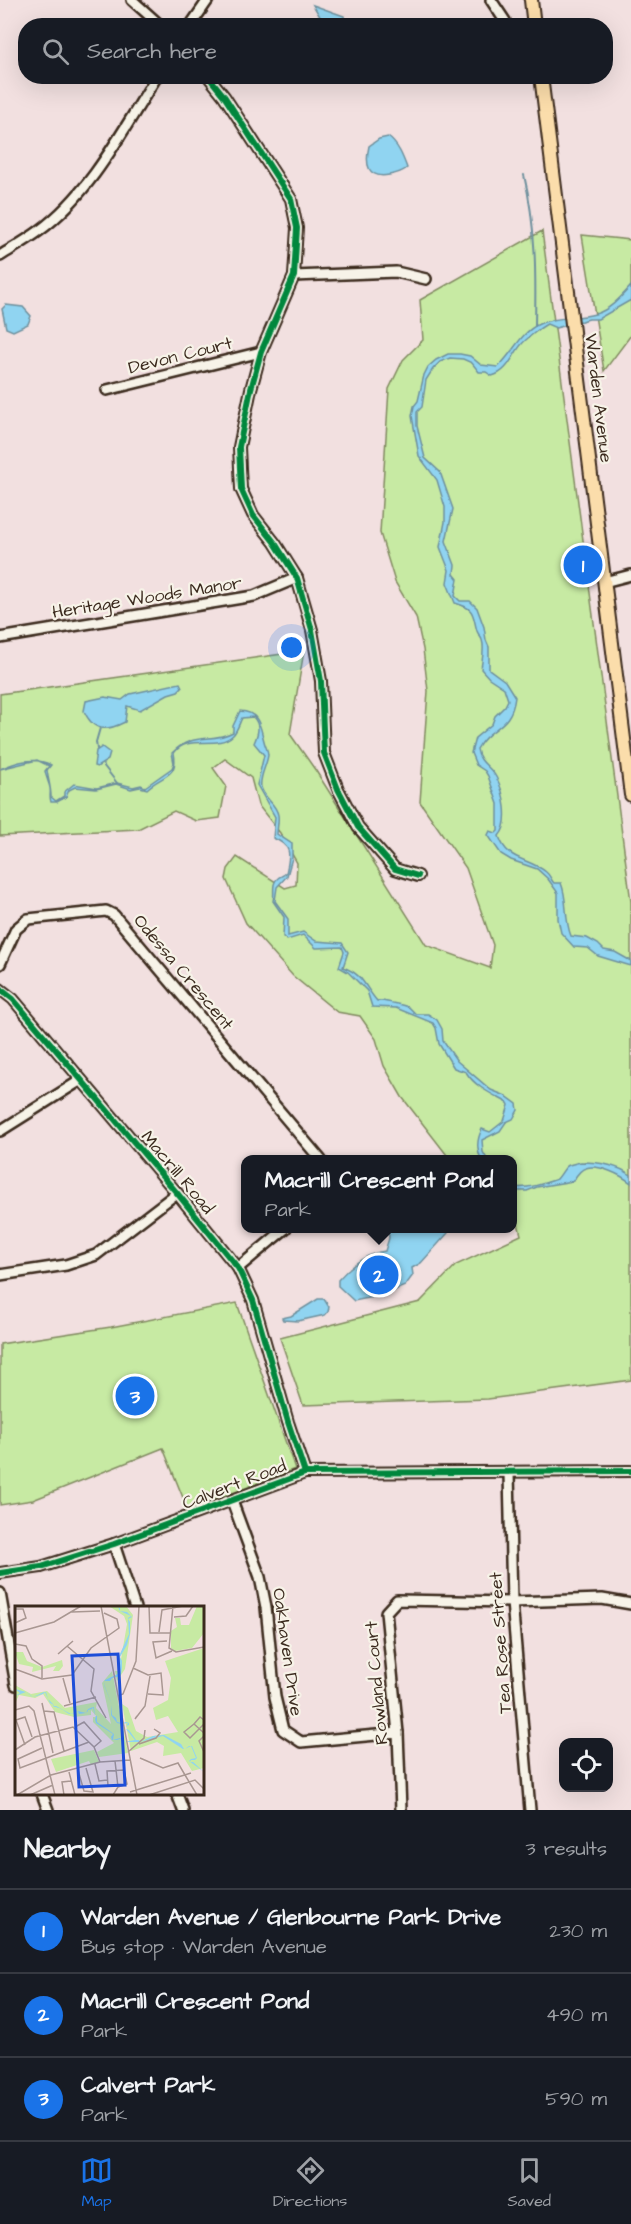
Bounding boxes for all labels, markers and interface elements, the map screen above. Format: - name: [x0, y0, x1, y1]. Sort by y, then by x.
- search box: [18, 18, 613, 84]
- icon: search: [39, 35, 72, 68]
- text: Search here: [87, 36, 217, 67]
- street label: Devon Court: [126, 330, 235, 380]
- street label: Warden Avenue: [578, 332, 619, 464]
- pin: 1: [564, 542, 602, 588]
- street label: Heritage Woods Manor: [50, 570, 244, 626]
- your location: [277, 633, 306, 662]
- street label: Odessa Crescent: [128, 909, 240, 1036]
- street label: Macrill Road: [135, 1125, 220, 1220]
- popup: [241, 1155, 517, 1233]
- text: Macrill Crescent Pond: [265, 1165, 493, 1196]
- text: Park: [265, 1196, 311, 1224]
- pin: 2: [360, 1252, 398, 1298]
- pin: 3: [116, 1374, 154, 1418]
- street label: Calvert Road: [179, 1453, 290, 1516]
- street label: Tea Rose Street: [483, 1571, 518, 1715]
- street label: Oakhaven Drive: [266, 1586, 309, 1718]
- inset map: [15, 1606, 204, 1795]
- street label: Rowland Court: [359, 1619, 394, 1746]
- map controls: [559, 1738, 613, 1792]
- button: locate: [559, 1738, 613, 1792]
- text: Nearby: [24, 1831, 111, 1867]
- text: 3 results: [525, 1835, 607, 1863]
- text: Warden Avenue / Glenbourne Park Drive: [81, 1902, 501, 1933]
- text: 1: [42, 1917, 45, 1945]
- text: 230 m: [549, 1917, 607, 1945]
- text: Bus stop · Warden Avenue: [81, 1933, 327, 1961]
- text: Macrill Crescent Pond: [81, 1986, 309, 2017]
- text: 2: [38, 2001, 49, 2029]
- text: 490 m: [546, 2001, 607, 2029]
- text: Park: [81, 2017, 127, 2045]
- text: Calvert Park: [81, 2070, 215, 2101]
- text: 3: [38, 2085, 49, 2113]
- text: 590 m: [545, 2085, 607, 2113]
- text: Park: [81, 2101, 127, 2129]
- tab: Map: [80, 2154, 113, 2212]
- tab: Directions: [273, 2154, 347, 2212]
- tab: Saved: [507, 2154, 551, 2212]

